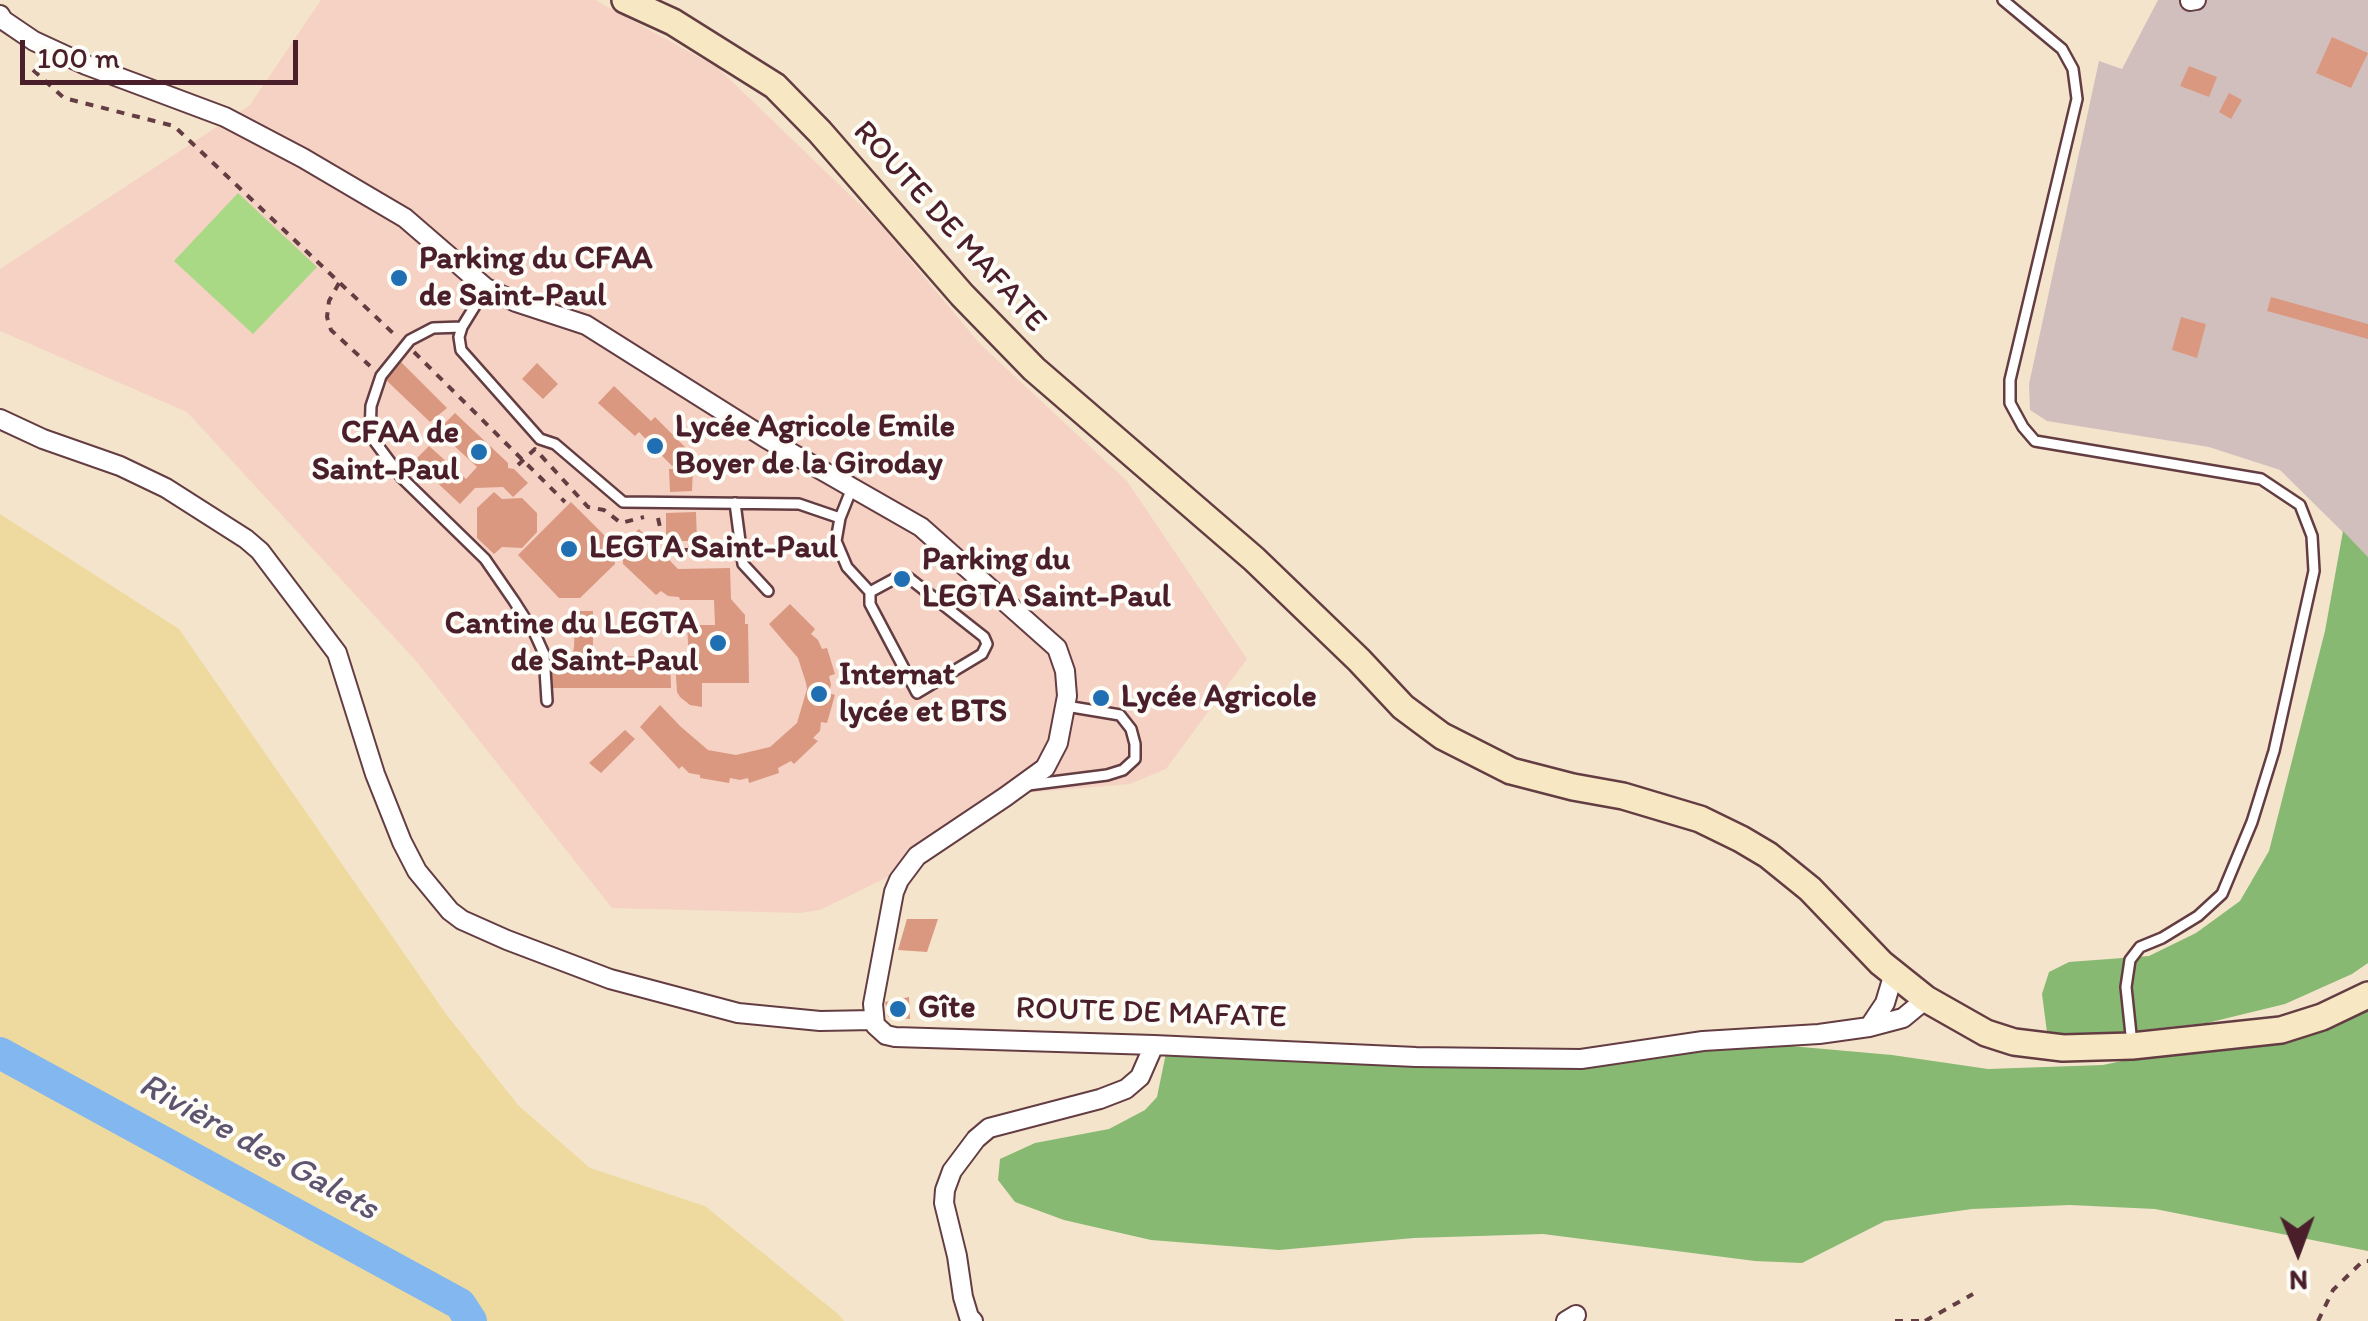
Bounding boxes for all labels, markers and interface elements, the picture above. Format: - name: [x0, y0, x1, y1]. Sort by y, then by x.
- scale bar: [25, 20, 302, 82]
- text: 100 m: [37, 39, 120, 76]
- street label: ROUTE DE MAFATE: [844, 113, 1054, 341]
- place label: Parking du CFAA de Saint-Paul: [419, 241, 653, 316]
- marker: Parking du CFAA de Saint-Paul: [388, 267, 410, 289]
- place label: Lycée Agricole Emile Boyer de la Giroday: [675, 409, 955, 484]
- place label: CFAA de Saint-Paul: [312, 415, 459, 490]
- marker: Lycée Agricole Emile Boyer de la Giroday: [644, 435, 666, 457]
- marker: CFAA de Saint-Paul: [468, 441, 490, 463]
- place label: LEGTA Saint-Paul: [589, 530, 838, 568]
- marker: LEGTA Saint-Paul: [558, 538, 580, 560]
- place label: Parking du LEGTA Saint-Paul: [922, 542, 1171, 617]
- marker: Parking du LEGTA Saint-Paul: [891, 568, 913, 590]
- place label: Cantine du LEGTA de Saint-Paul: [445, 606, 698, 681]
- marker: Cantine du LEGTA de Saint-Paul: [707, 632, 729, 654]
- place label: Internat lycée et BTS: [839, 657, 1007, 732]
- place label: Lycée Agricole: [1121, 679, 1317, 717]
- marker: Internat lycée et BTS: [808, 683, 830, 705]
- marker: Lycée Agricole: [1090, 687, 1112, 709]
- place label: Gîte: [918, 990, 976, 1028]
- street label: ROUTE DE MAFATE: [1015, 990, 1287, 1038]
- marker: Gîte: [887, 998, 909, 1020]
- water label: Rivière des Galets: [131, 1065, 385, 1231]
- north arrow: [2248, 1201, 2348, 1301]
- text: N: [2289, 1264, 2308, 1298]

